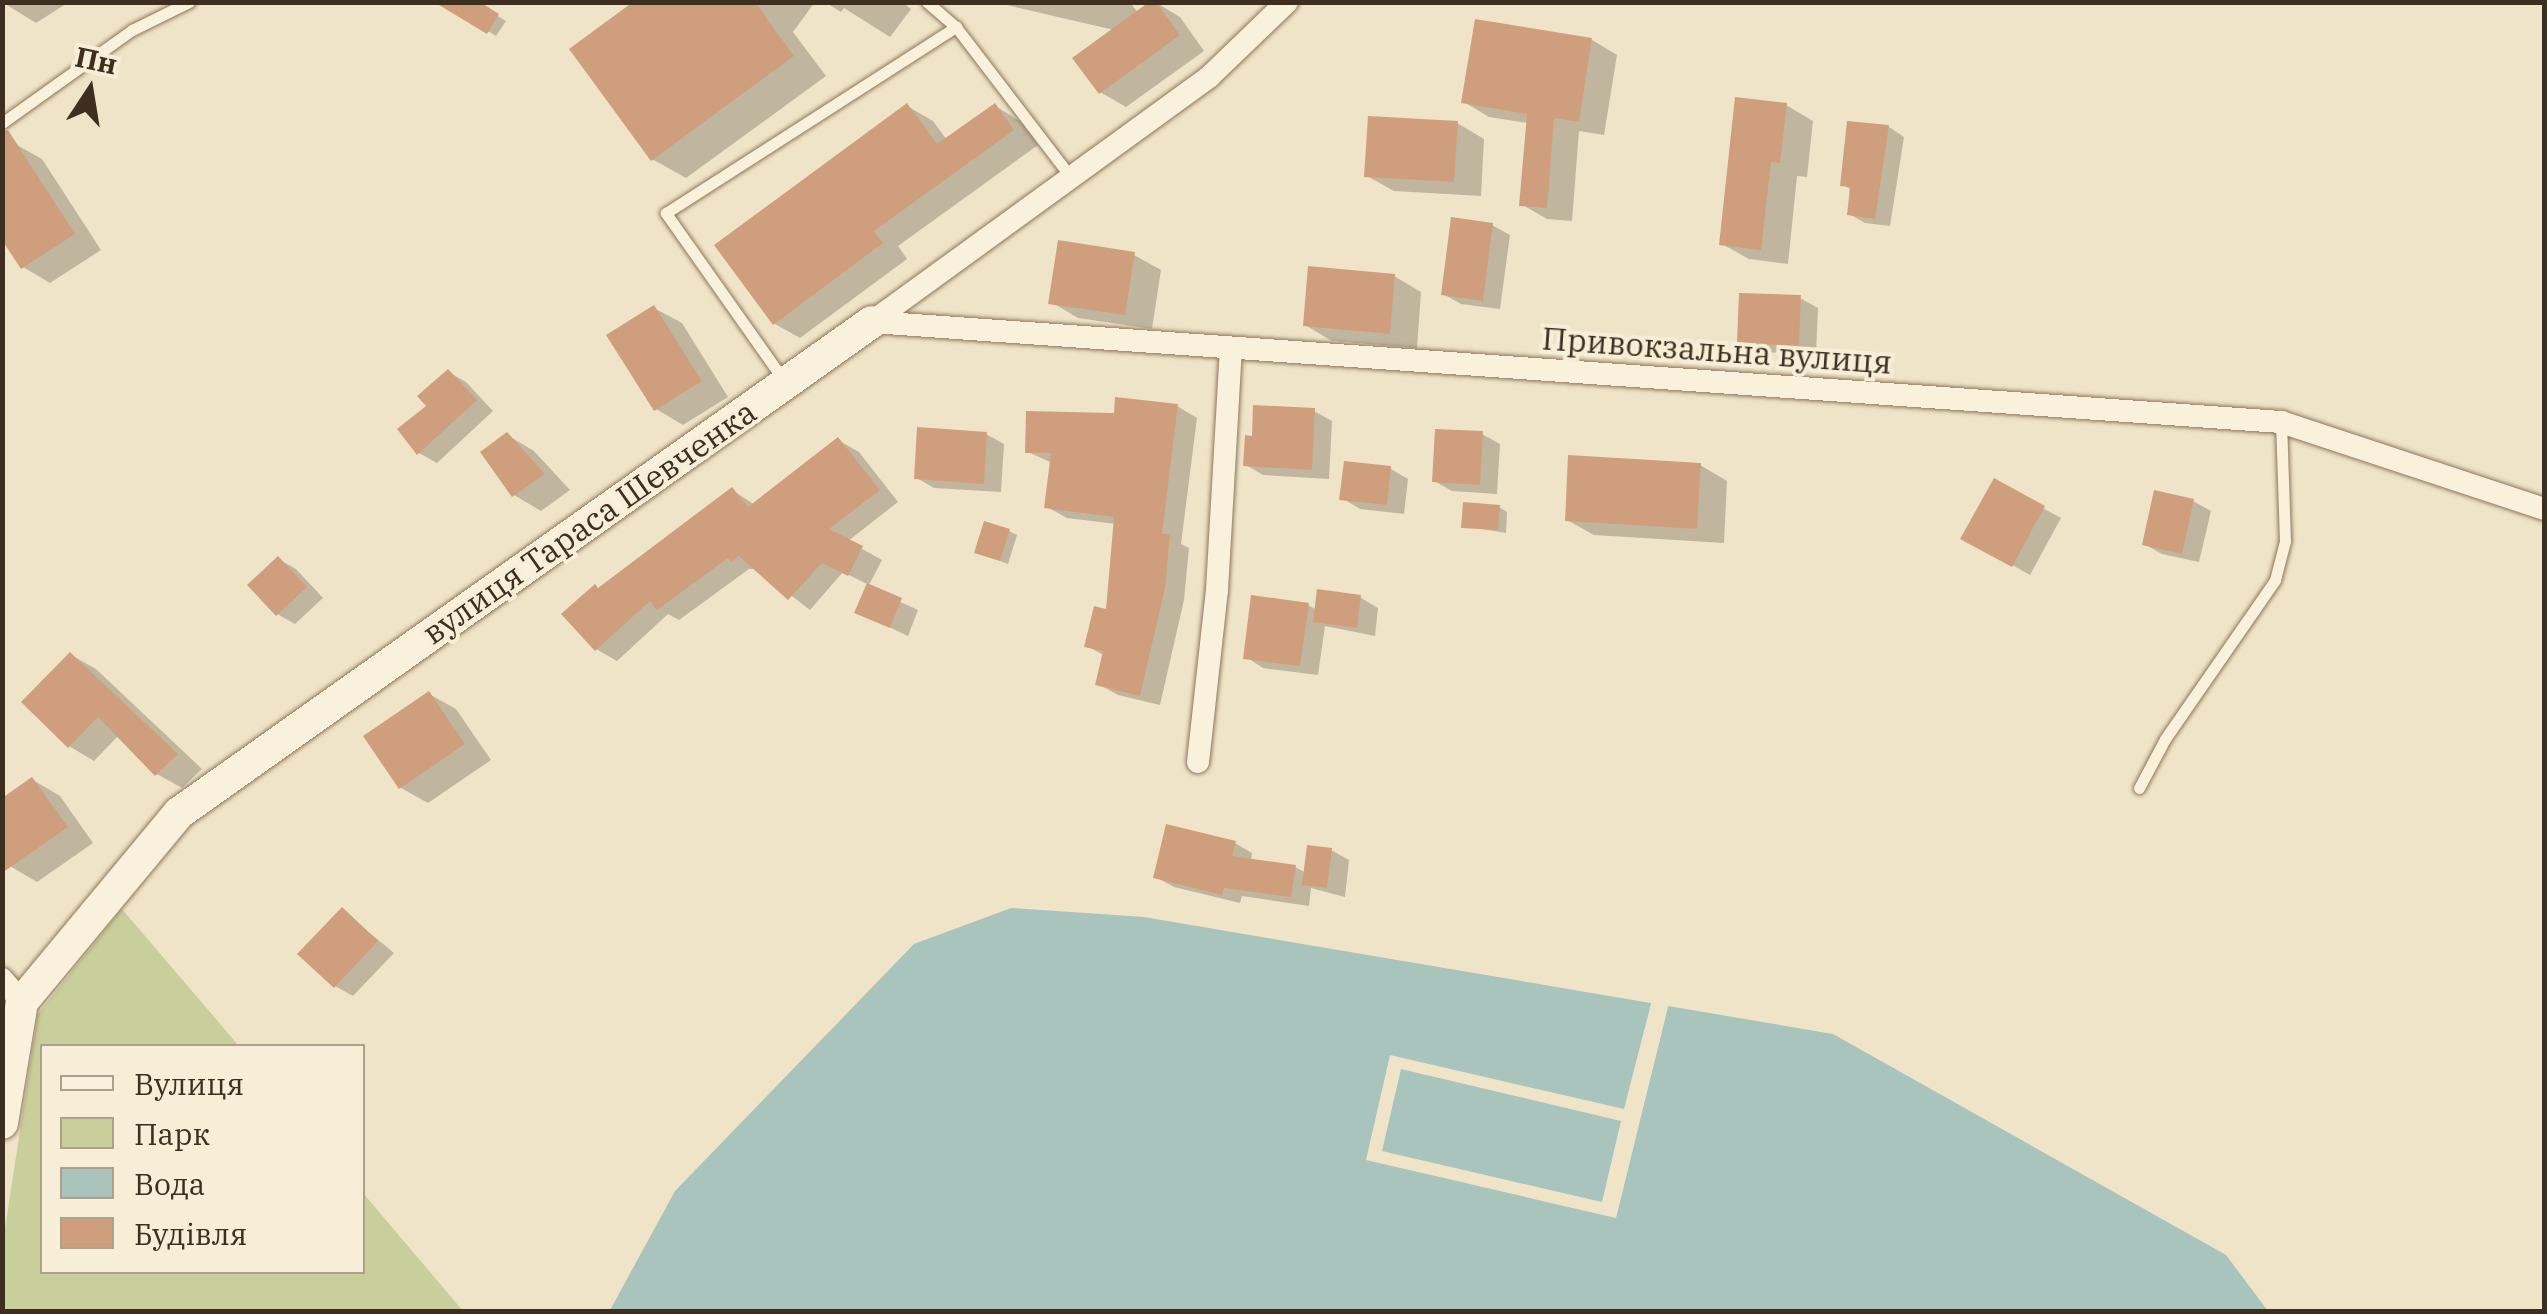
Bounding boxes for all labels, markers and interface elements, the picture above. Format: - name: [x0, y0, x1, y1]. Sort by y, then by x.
- text: Пн: [72, 38, 121, 83]
- north arrow: [40, 40, 140, 140]
- street label: Привокзальна вулиця: [1541, 319, 1893, 381]
- street label: вулиця Тараса Шевченка: [415, 392, 763, 652]
- legend: [40, 1044, 365, 1274]
- text: Вулиця: [134, 1064, 244, 1103]
- text: Парк: [134, 1114, 210, 1153]
- text: Вода: [134, 1164, 205, 1203]
- text: Будівля: [134, 1214, 247, 1253]

